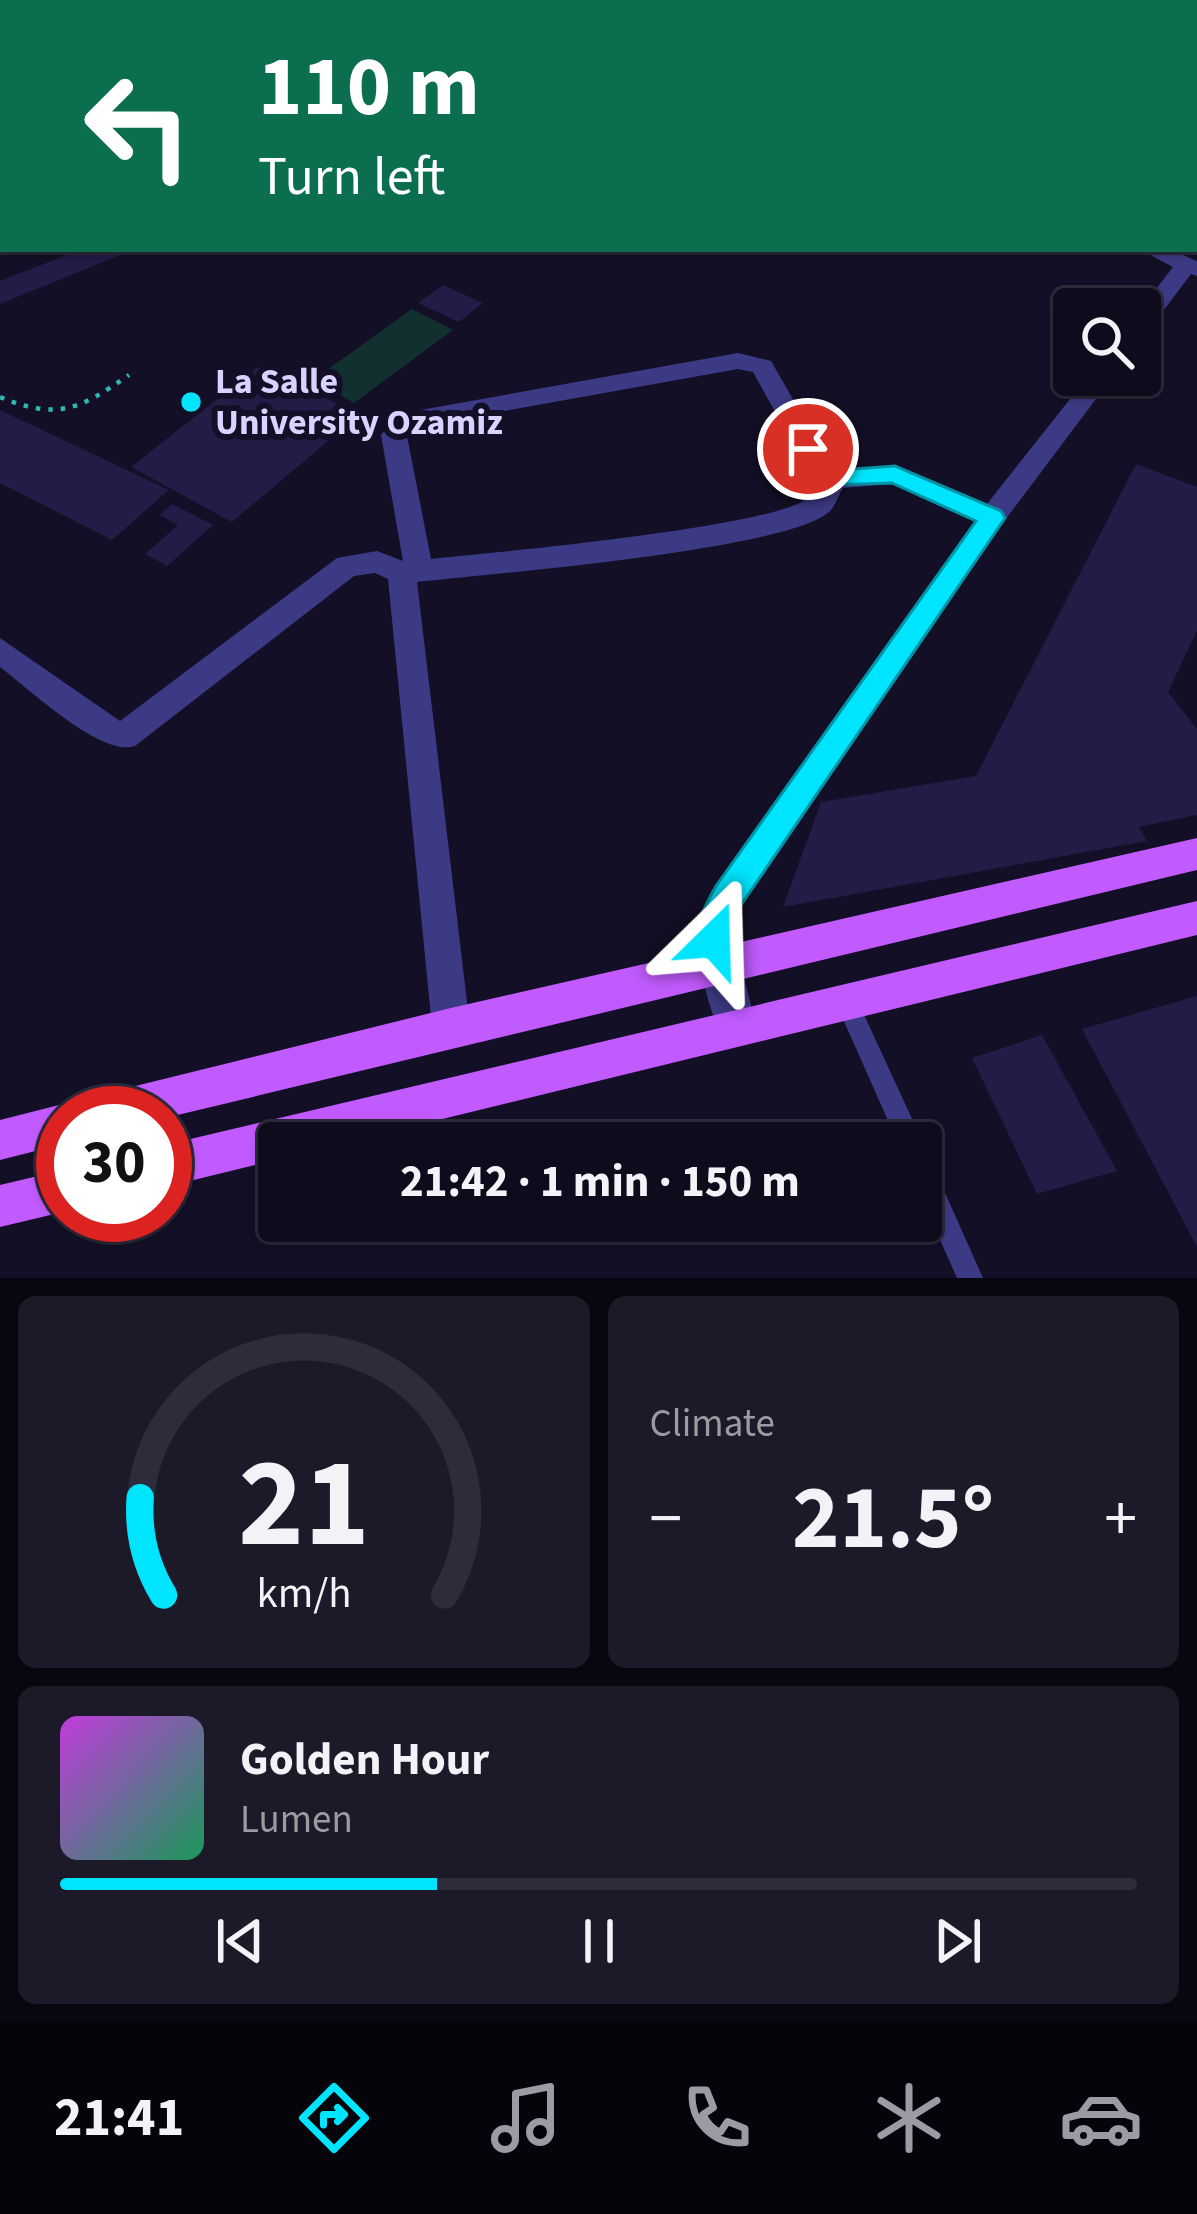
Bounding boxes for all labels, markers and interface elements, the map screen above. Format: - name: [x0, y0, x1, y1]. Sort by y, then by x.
- text: 110 m: [258, 28, 480, 148]
- icon: left: [60, 48, 216, 204]
- text: Turn left: [258, 139, 445, 216]
- map controls: [1053, 288, 1161, 396]
- button: search: [1053, 288, 1161, 396]
- place label: La Salle University Ozamiz: [215, 356, 503, 448]
- marker: La Salle University Ozamiz: [178, 389, 204, 415]
- pin: [757, 398, 859, 500]
- icon: arrive: [775, 416, 841, 482]
- position arrow: [651, 877, 777, 1003]
- speed limit sign: 30: [36, 1086, 192, 1242]
- text: 21:42 · 1 min · 150 m: [400, 1150, 800, 1214]
- text: Climate: [650, 1396, 775, 1452]
- text: 21: [238, 1416, 370, 1594]
- text: 21.5°: [792, 1455, 994, 1583]
- text: −: [650, 1472, 682, 1566]
- text: +: [1104, 1472, 1137, 1566]
- text: km/h: [256, 1563, 351, 1624]
- text: Golden Hour: [240, 1728, 489, 1792]
- text: Lumen: [240, 1792, 353, 1848]
- icon: previous: [207, 1908, 273, 1974]
- icon: pause: [566, 1908, 632, 1974]
- icon: next: [925, 1908, 991, 1974]
- icon: directions: [292, 2076, 376, 2160]
- icon: music: [484, 2076, 568, 2160]
- icon: phone: [675, 2076, 759, 2160]
- icon: climate: [867, 2076, 951, 2160]
- icon: car: [1059, 2076, 1143, 2160]
- text: 21:41: [54, 2080, 184, 2157]

